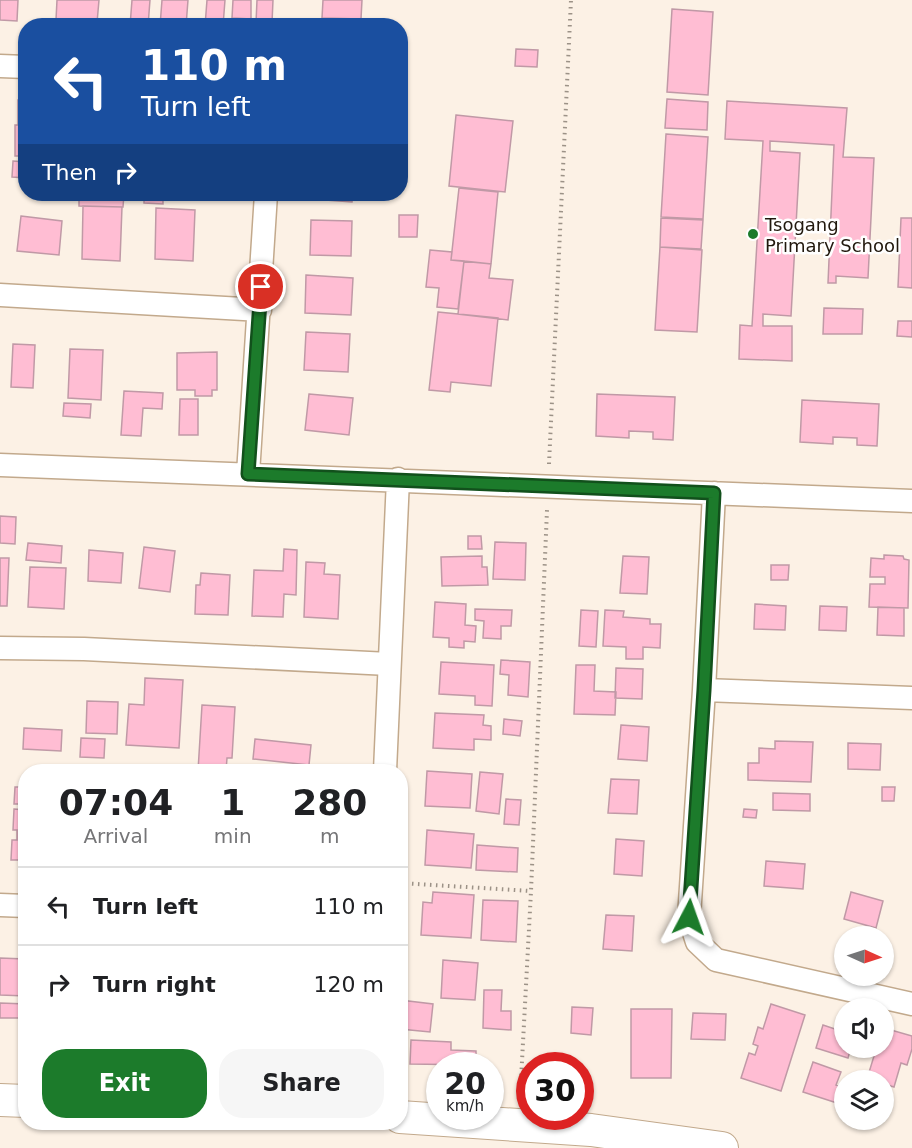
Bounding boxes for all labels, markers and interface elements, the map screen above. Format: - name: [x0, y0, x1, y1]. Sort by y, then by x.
- text: 110 m: [141, 41, 287, 90]
- icon: left: [42, 42, 120, 120]
- text: Turn left: [141, 91, 251, 122]
- icon: right: [109, 156, 142, 189]
- text: Then: [42, 160, 97, 185]
- place label: Tsogang Primary School: [764, 214, 900, 256]
- marker: Tsogang Primary School: [746, 227, 760, 241]
- pin: [235, 261, 286, 312]
- icon: arrive: [244, 270, 277, 303]
- text: 07:04: [59, 782, 173, 823]
- text: 1: [220, 782, 245, 823]
- text: 280: [292, 782, 367, 823]
- text: Arrival: [83, 824, 148, 848]
- text: min: [214, 824, 252, 848]
- text: m: [320, 824, 340, 848]
- position arrow: [657, 885, 721, 949]
- icon: left: [42, 890, 75, 923]
- text: Turn left: [93, 894, 198, 919]
- text: 110 m: [314, 894, 384, 919]
- north arrow: [834, 926, 894, 986]
- map controls: [834, 926, 894, 1130]
- icon: right: [42, 968, 75, 1001]
- text: Turn right: [93, 972, 216, 997]
- text: 120 m: [314, 972, 384, 997]
- button: sound: [834, 998, 894, 1058]
- button: Exit: [42, 1049, 207, 1118]
- button: Share: [219, 1049, 384, 1118]
- speed limit sign: 30: [516, 1052, 594, 1130]
- text: 20: [444, 1066, 486, 1101]
- button: layers: [834, 1070, 894, 1130]
- text: km/h: [446, 1097, 484, 1115]

